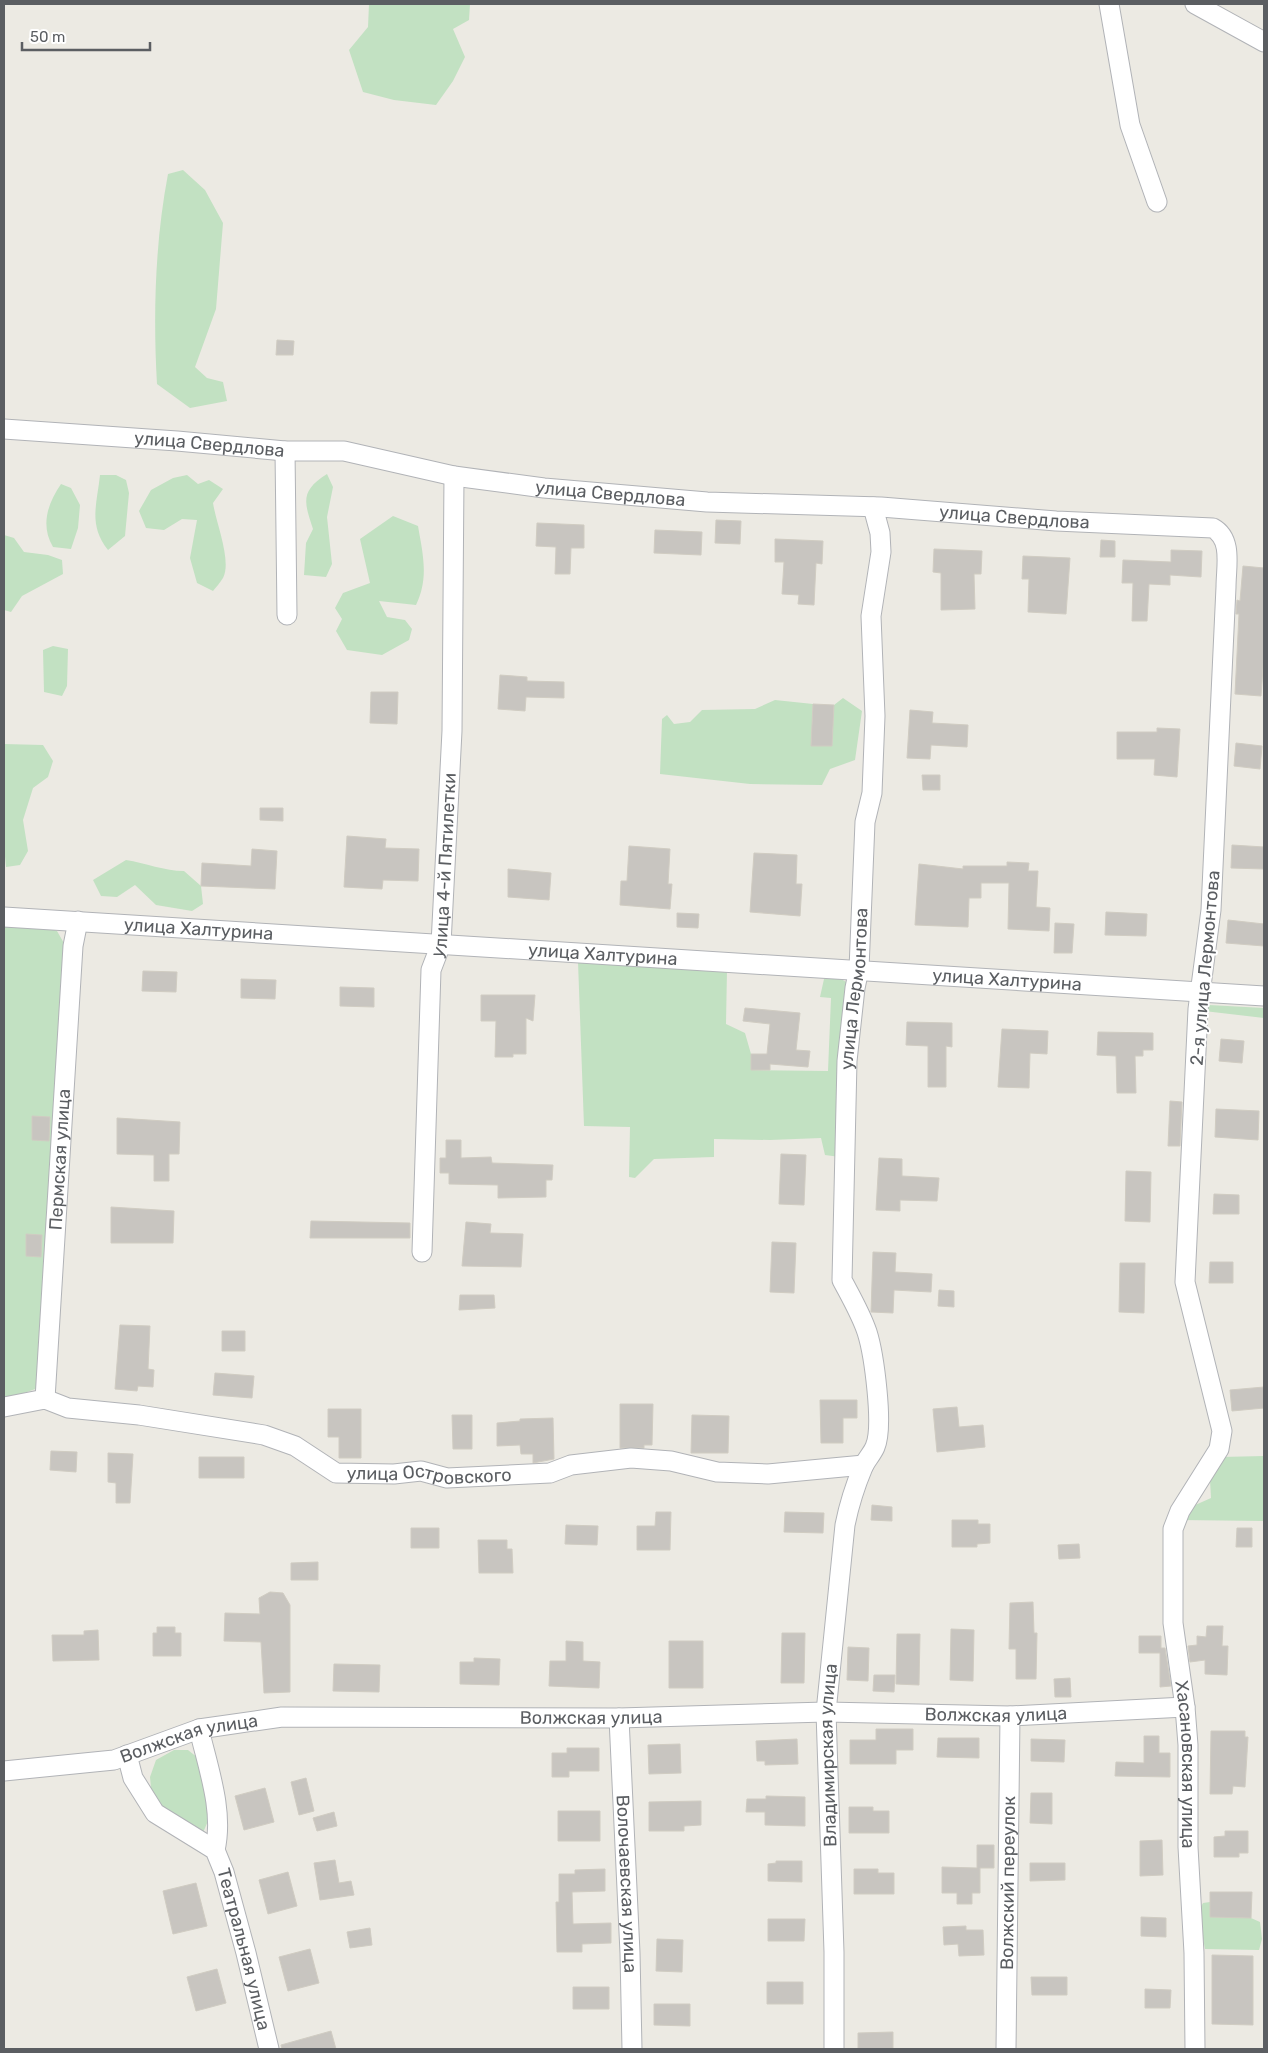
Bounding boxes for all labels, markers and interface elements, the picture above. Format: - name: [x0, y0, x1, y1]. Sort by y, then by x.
- scale bar: [22, 20, 150, 52]
- text: 50 m: [30, 28, 65, 46]
- street label: улица Свердлова: [134, 427, 286, 462]
- street label: улица Свердлова: [534, 476, 686, 511]
- street label: улица Свердлова: [938, 501, 1090, 533]
- street label: улица 4-й Пятилетки: [426, 772, 461, 960]
- street label: 2-я улица Лермонтова: [1186, 869, 1224, 1067]
- street label: улица Лермонтова: [836, 907, 872, 1070]
- street label: улица Халтурина: [123, 914, 274, 945]
- street label: улица Халтурина: [527, 939, 678, 970]
- street label: улица Халтурина: [932, 964, 1082, 996]
- street label: Пермская улица: [44, 1088, 75, 1231]
- street label: улица Островского: [346, 1460, 512, 1489]
- street label: Владимирская улица: [815, 1662, 842, 1847]
- street label: Хасановская улица: [1170, 1679, 1199, 1849]
- street label: Волжская улица: [924, 1702, 1068, 1727]
- street label: Волжская улица: [520, 1706, 663, 1729]
- street label: Волжская улица: [117, 1710, 259, 1768]
- street label: Волочаевская улица: [612, 1794, 641, 1973]
- street label: Волжский переулок: [996, 1796, 1020, 1970]
- street label: Театральная улица: [212, 1865, 275, 2032]

